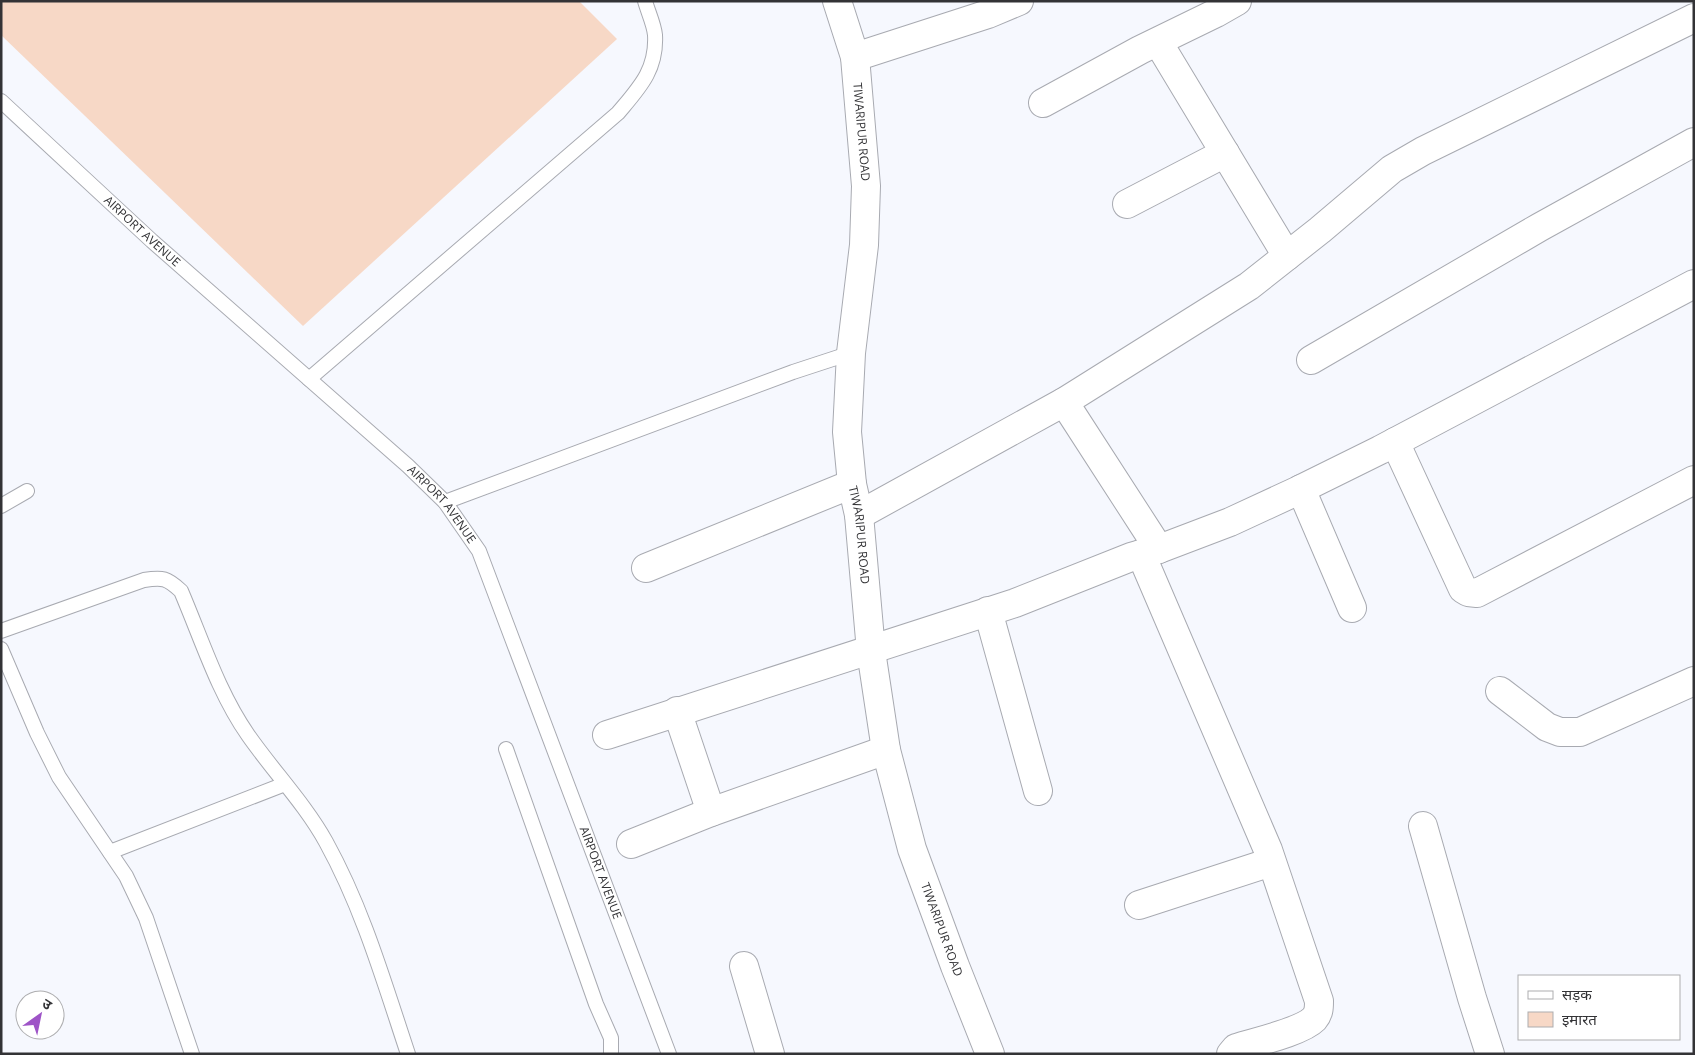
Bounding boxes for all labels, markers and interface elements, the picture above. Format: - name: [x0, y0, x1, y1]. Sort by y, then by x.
- street label: TIWARIPUR ROAD: [849, 82, 875, 182]
- street label: AIRPORT AVENUE: [100, 192, 184, 270]
- street label: AIRPORT AVENUE: [404, 461, 480, 547]
- street label: TIWARIPUR ROAD: [845, 484, 874, 585]
- street label: AIRPORT AVENUE: [576, 824, 626, 921]
- street label: TIWARIPUR ROAD: [917, 880, 967, 979]
- legend: [1518, 975, 1680, 1040]
- text: सड़क: [1562, 984, 1592, 1004]
- north arrow: [15, 990, 65, 1040]
- text: उ: [39, 993, 57, 1014]
- text: इमारत: [1562, 1009, 1597, 1029]

